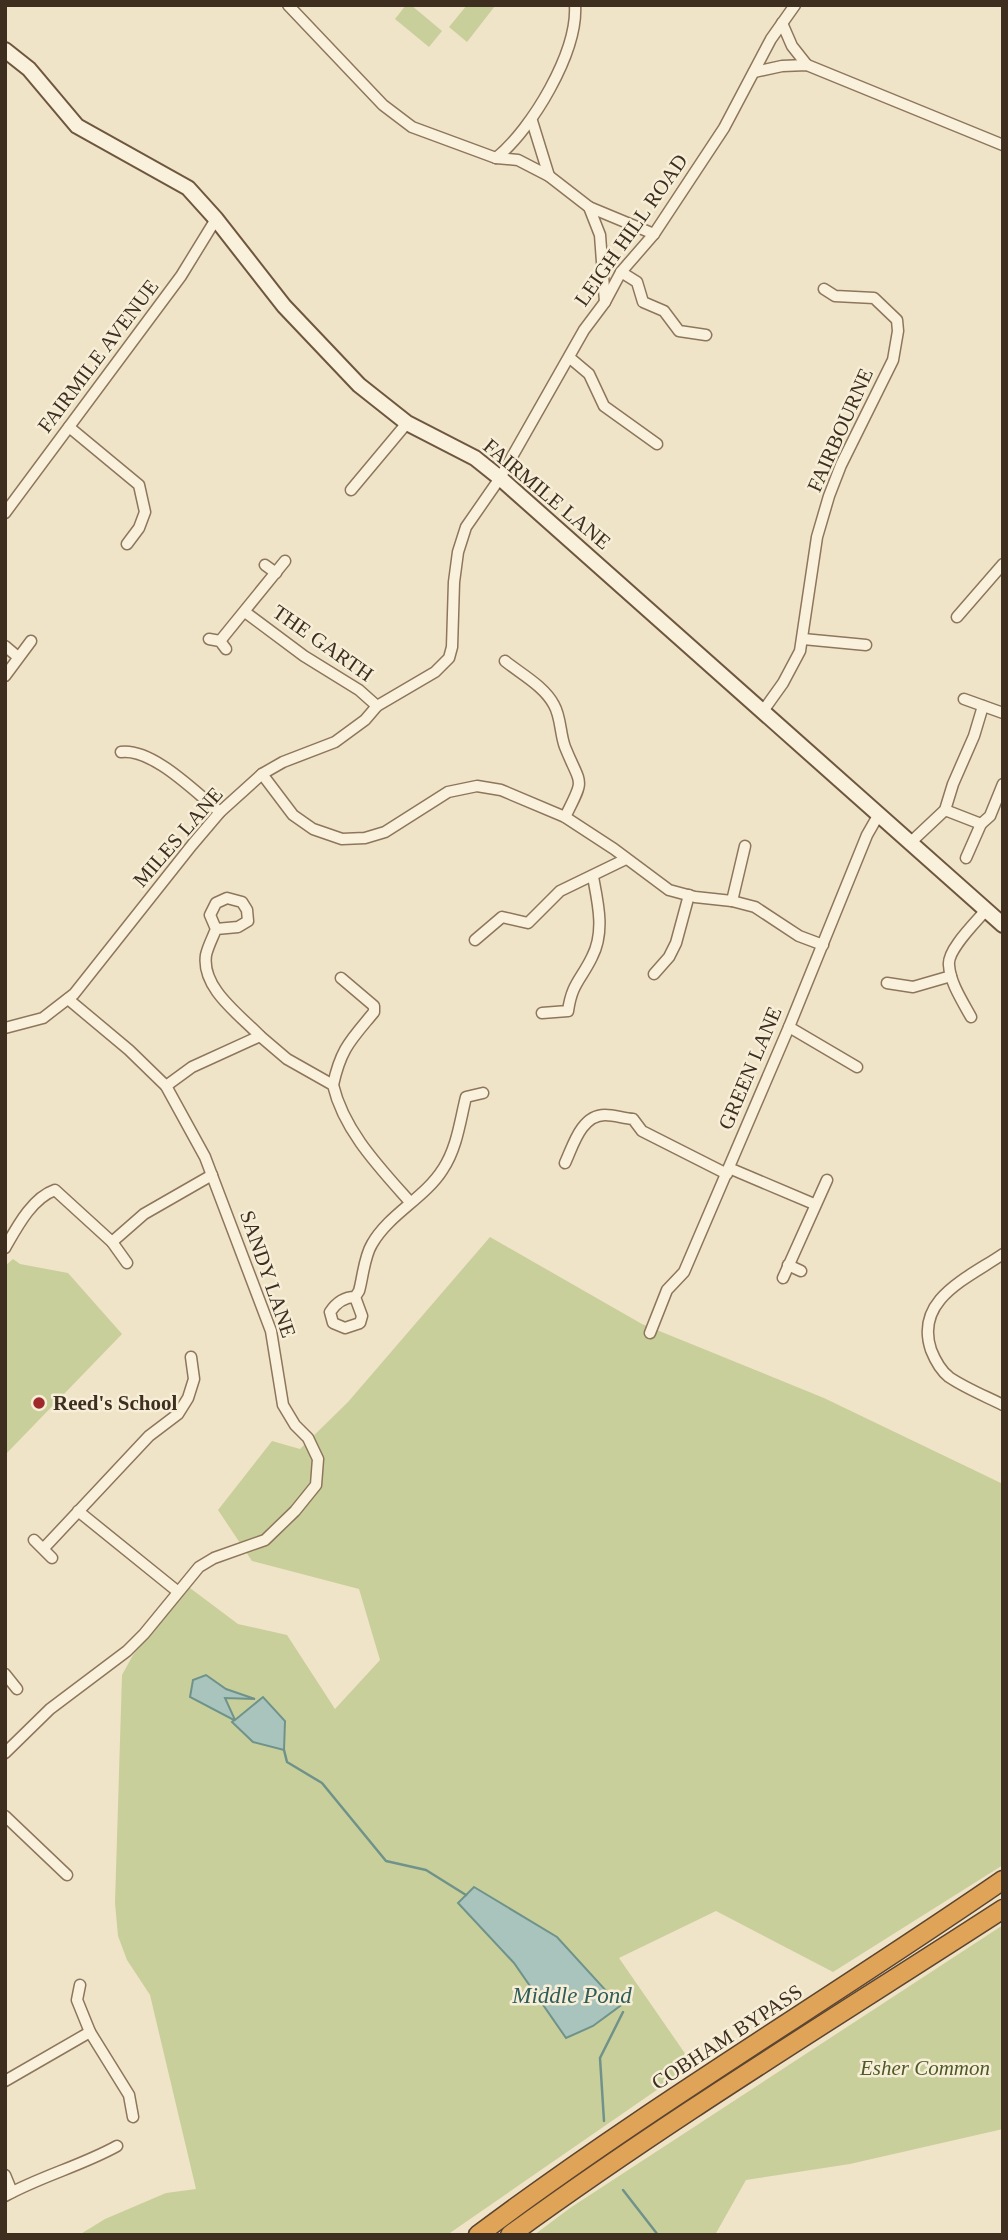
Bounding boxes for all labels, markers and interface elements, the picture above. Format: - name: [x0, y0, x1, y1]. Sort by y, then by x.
- street label: LEIGH HILL ROAD: [570, 149, 692, 311]
- street label: FAIRMILE AVENUE: [33, 275, 163, 437]
- street label: FAIRBOURNE: [802, 365, 878, 495]
- street label: FAIRMILE LANE: [478, 434, 616, 554]
- street label: THE GARTH: [268, 600, 378, 686]
- street label: MILES LANE: [128, 782, 228, 892]
- street label: GREEN LANE: [713, 1003, 787, 1133]
- street label: SANDY LANE: [235, 1207, 301, 1341]
- place label: Reed's School: [53, 1391, 177, 1415]
- marker: Reed's School: [31, 1395, 47, 1411]
- street label: COBHAM BYPASS: [647, 1979, 807, 2095]
- water label: Middle Pond: [511, 1983, 632, 2008]
- park label: Esher Common: [859, 2056, 990, 2080]

